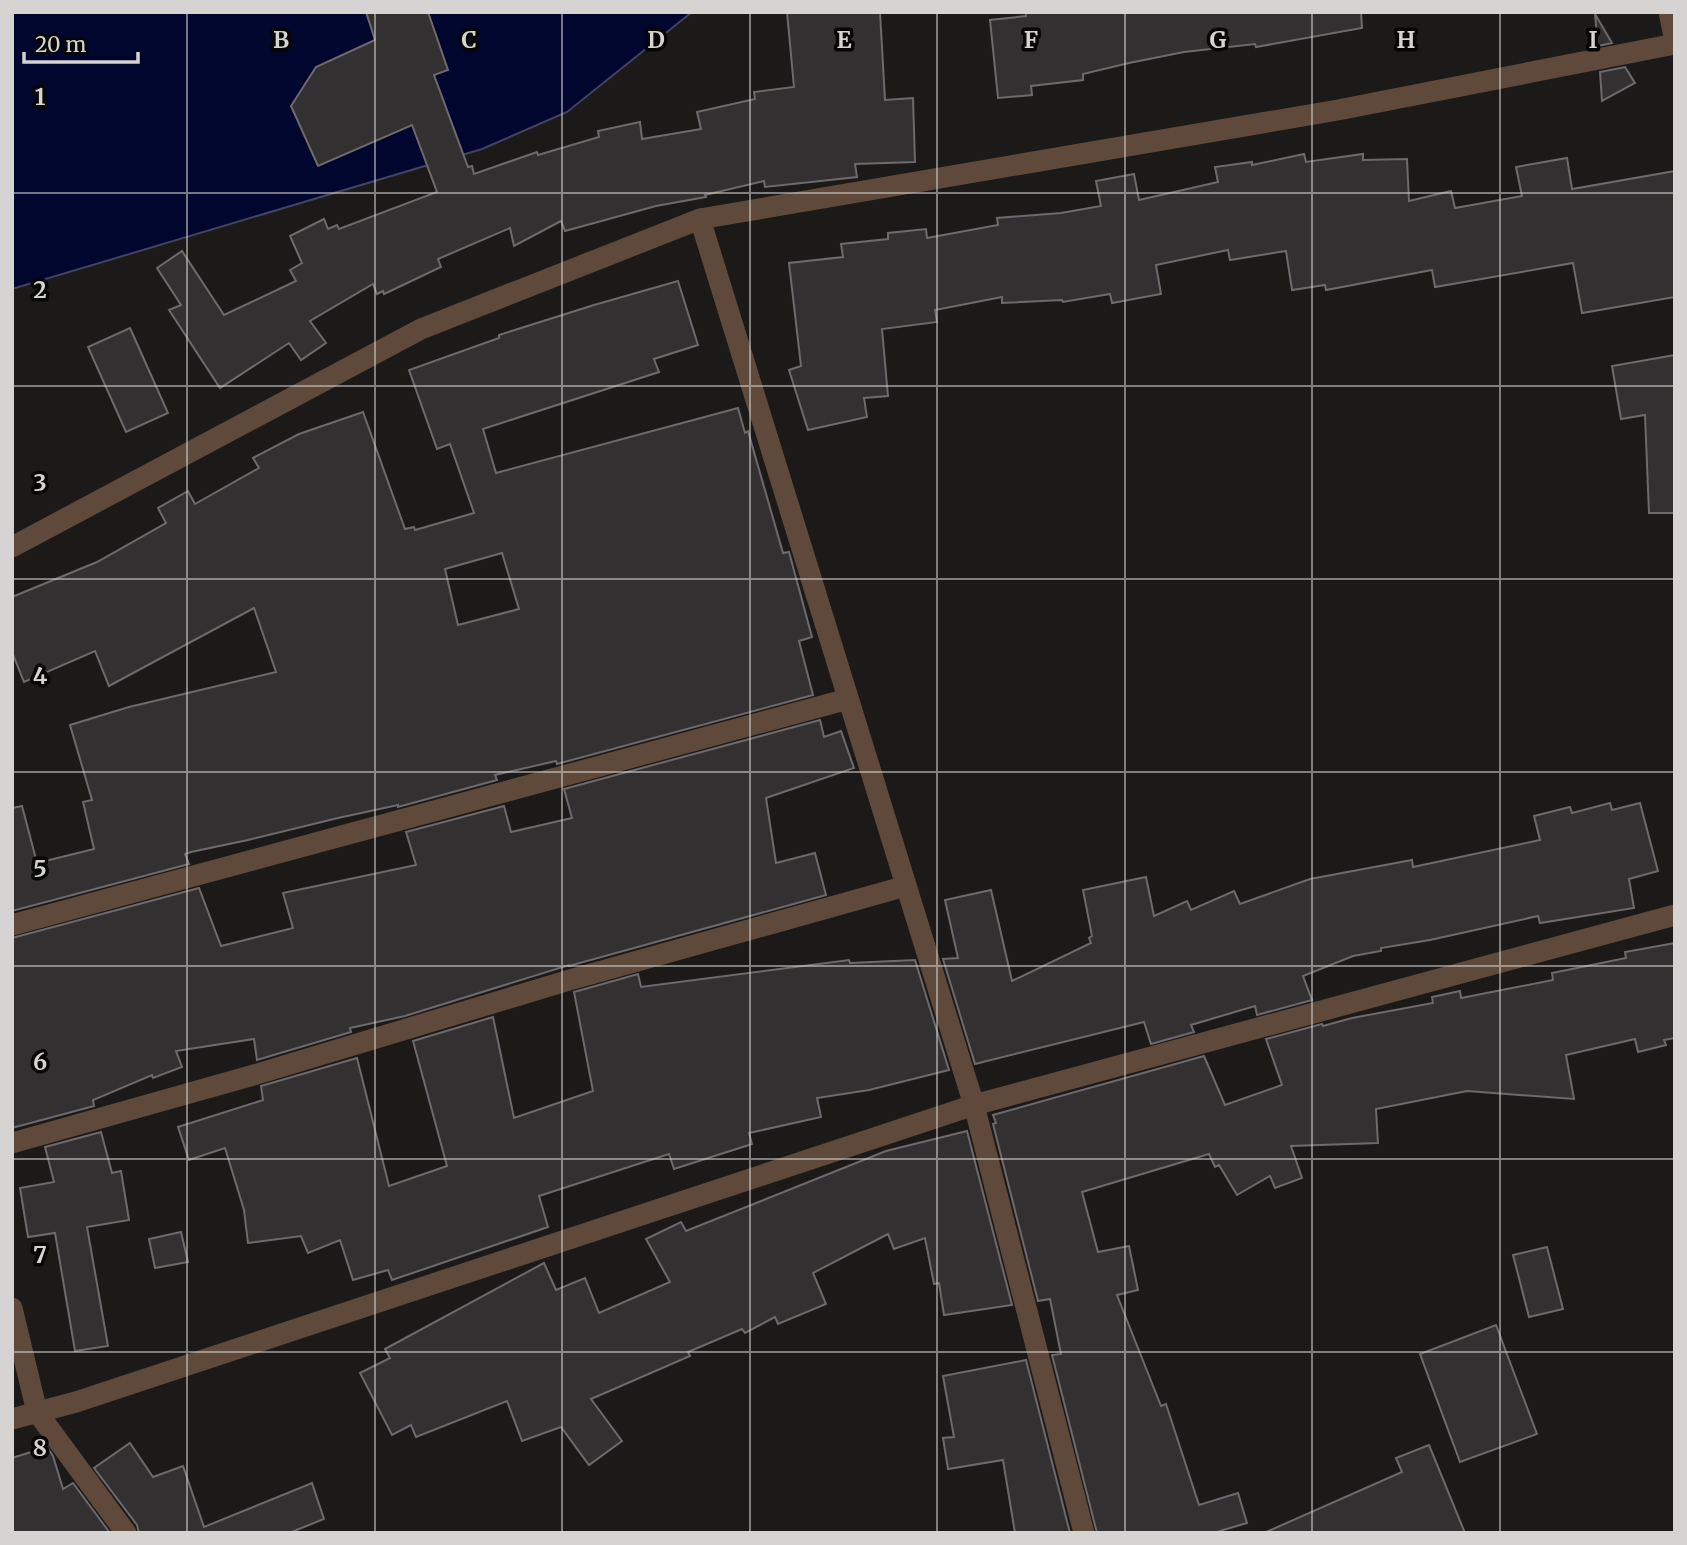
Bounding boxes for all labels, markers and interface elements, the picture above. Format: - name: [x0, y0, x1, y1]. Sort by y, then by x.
- scale bar: [24, 21, 138, 65]
- text: B: [273, 25, 289, 54]
- text: C: [461, 25, 477, 54]
- text: D: [647, 25, 665, 54]
- text: E: [836, 25, 852, 54]
- text: F: [1024, 25, 1038, 54]
- text: G: [1210, 25, 1227, 54]
- text: H: [1397, 25, 1416, 54]
- text: I: [1588, 25, 1598, 54]
- text: 20 m: [35, 31, 87, 58]
- text: 1: [35, 82, 46, 111]
- text: 2: [33, 275, 47, 304]
- text: 3: [33, 468, 47, 497]
- text: 4: [33, 661, 48, 690]
- text: 5: [33, 854, 47, 883]
- text: 6: [33, 1047, 47, 1076]
- text: 7: [33, 1240, 47, 1269]
- text: 8: [33, 1433, 47, 1462]

